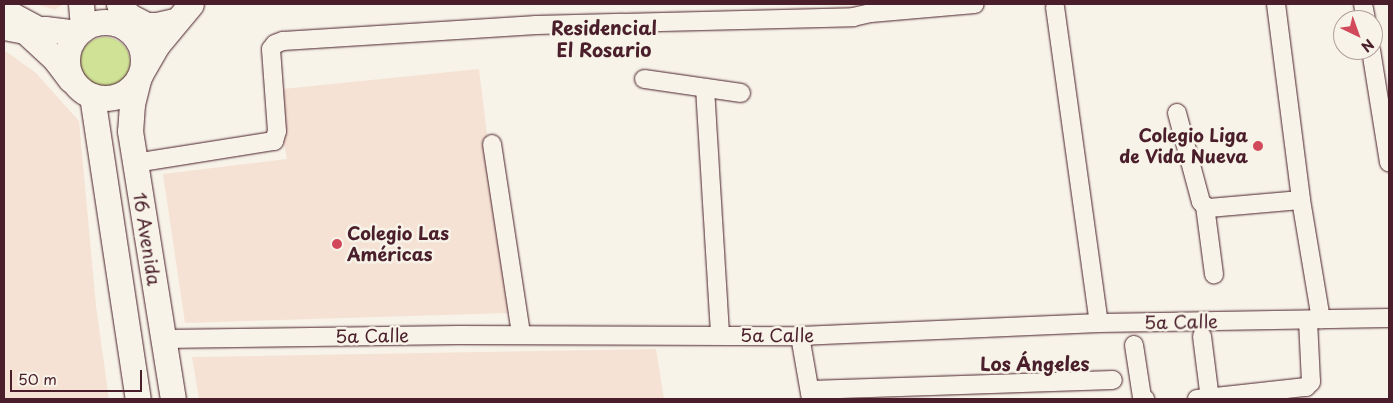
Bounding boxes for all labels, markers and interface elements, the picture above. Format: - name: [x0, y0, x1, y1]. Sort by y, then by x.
- north arrow: [1333, 10, 1383, 60]
- district label: Residencial El Rosario: [551, 17, 657, 61]
- text: N: [1357, 34, 1379, 57]
- place label: Colegio Liga de Vida Nueva: [1117, 125, 1248, 168]
- marker: Colegio Liga de Vida Nueva: [1252, 140, 1264, 152]
- street label: 16 Avenida: [129, 190, 165, 288]
- place label: Colegio Las Américas: [347, 223, 450, 266]
- marker: Colegio Las Américas: [331, 238, 343, 250]
- street label: 5a Calle: [1145, 311, 1217, 333]
- street label: 5a Calle: [741, 324, 813, 346]
- street label: 5a Calle: [336, 325, 408, 347]
- district label: Los Ángeles: [979, 353, 1091, 375]
- scale bar: [12, 360, 145, 392]
- text: 50 m: [18, 367, 57, 390]

